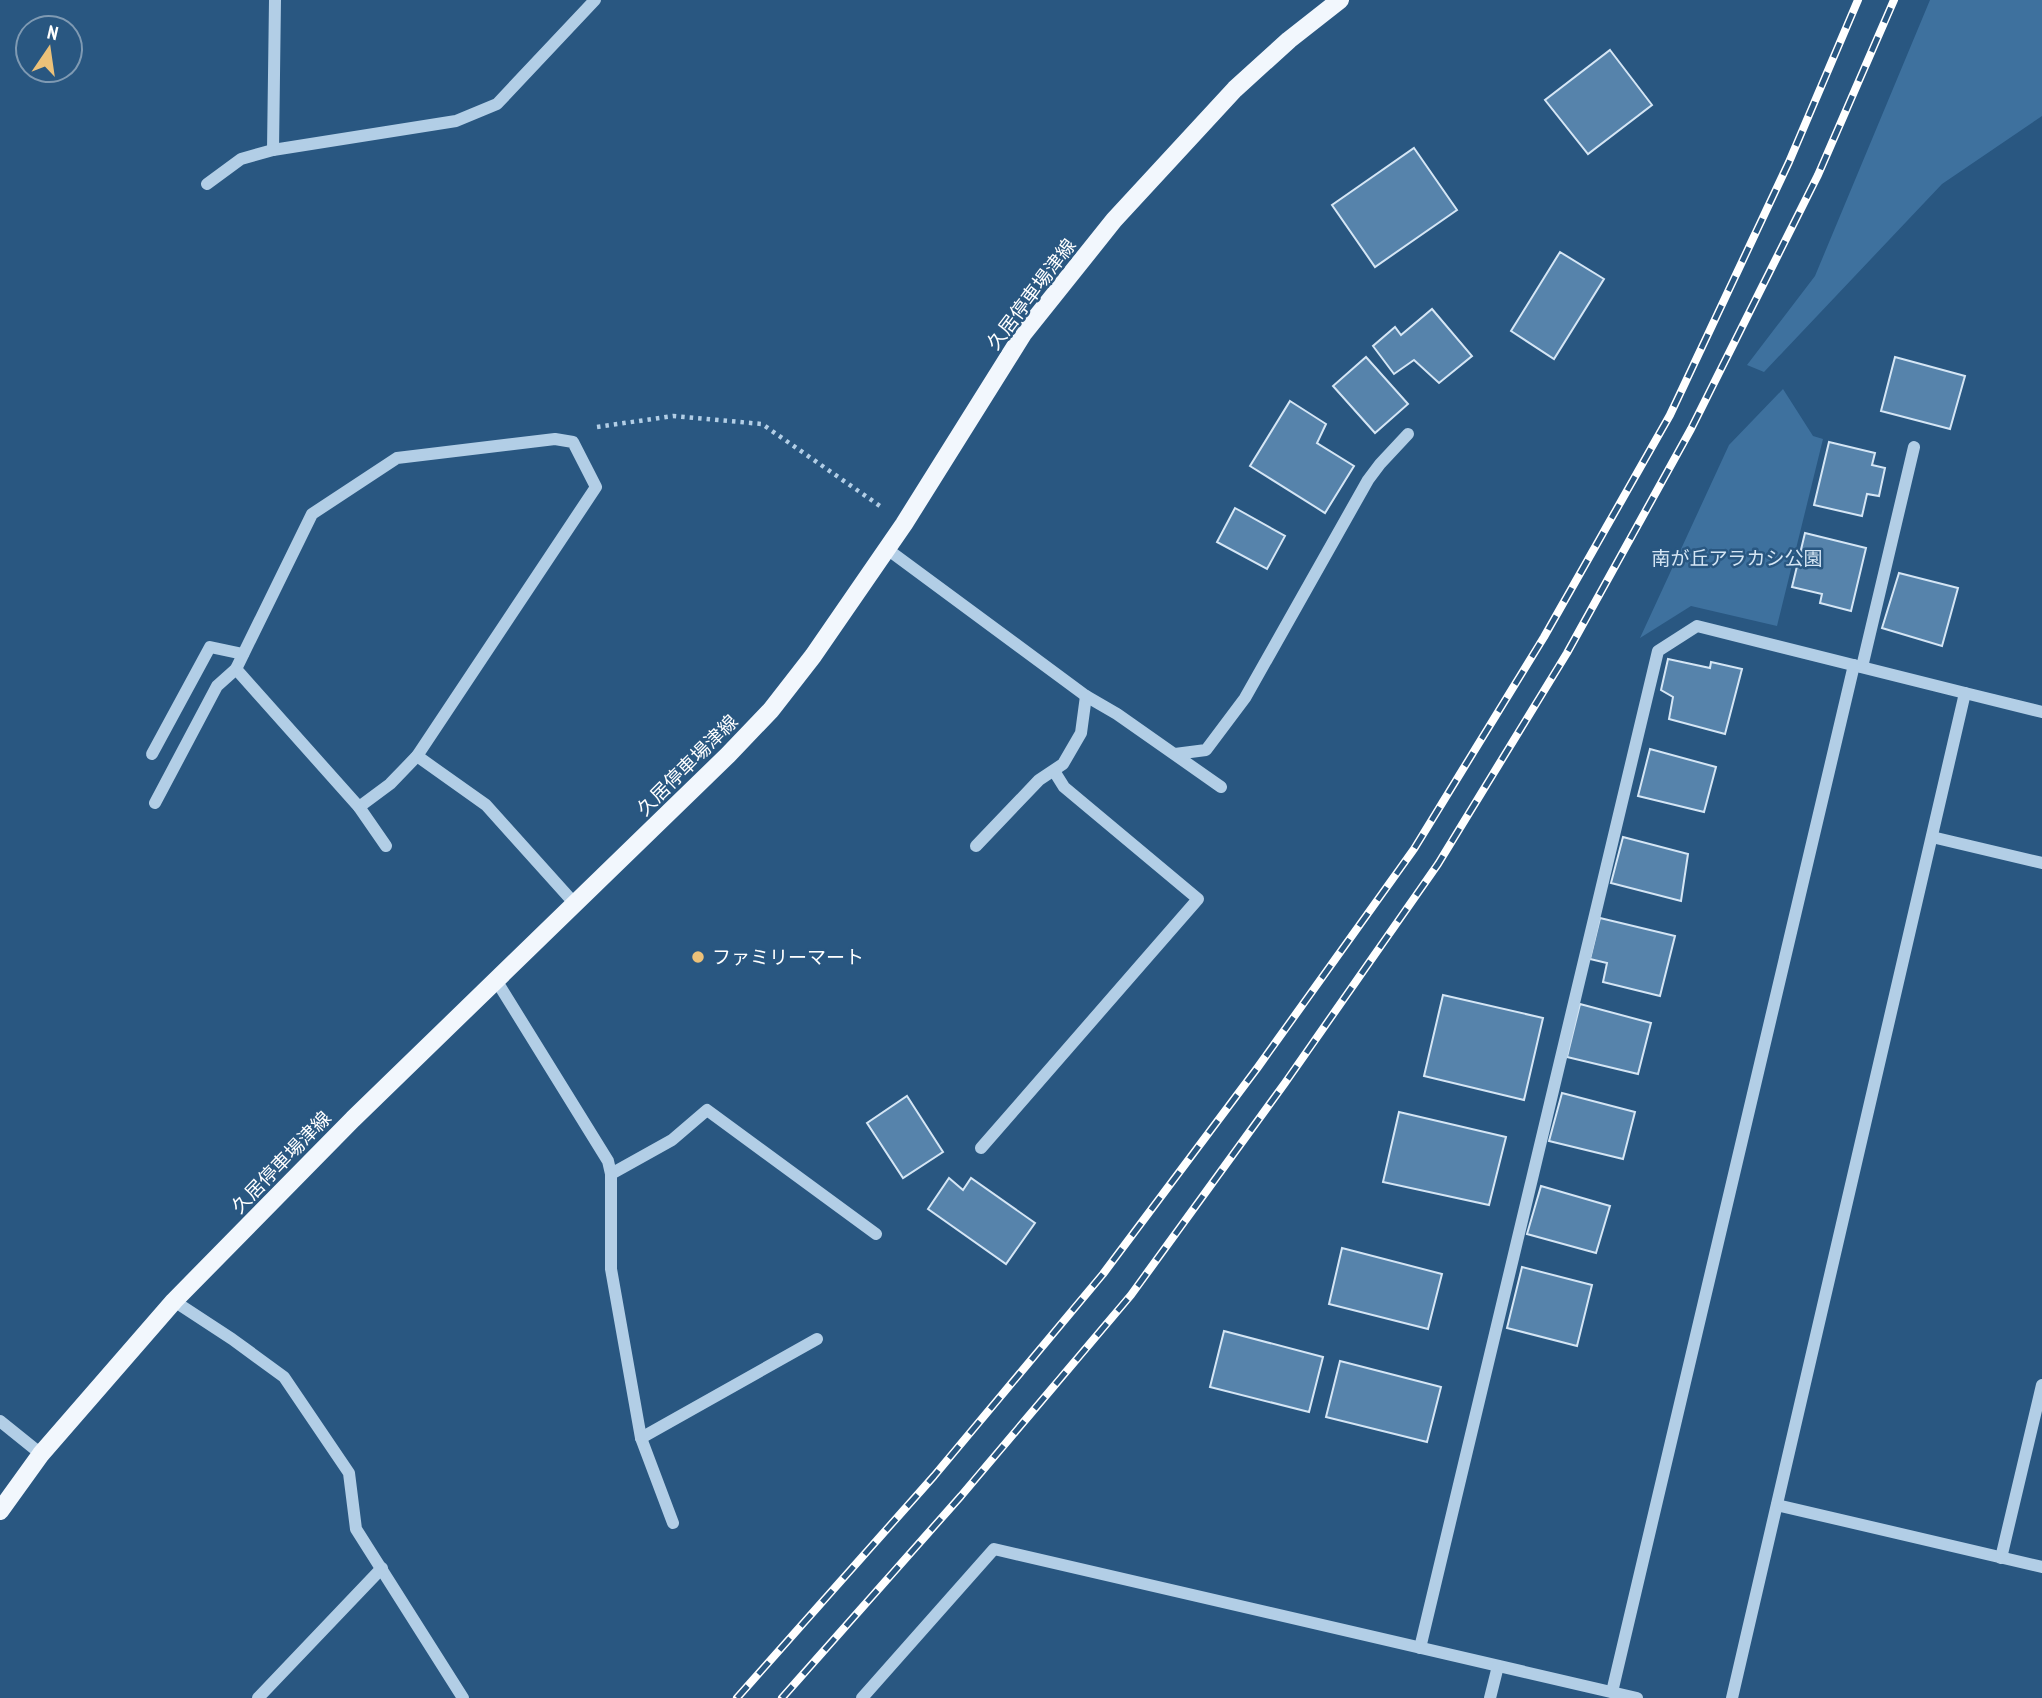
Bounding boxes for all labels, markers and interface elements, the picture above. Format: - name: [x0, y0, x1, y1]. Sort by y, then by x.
- north arrow: [14, 14, 84, 84]
- text: N: [45, 20, 61, 45]
- street label: 久居停車場津線: [981, 234, 1081, 354]
- park label: 南が丘アラカシ公園: [1651, 546, 1823, 570]
- street label: 久居停車場津線: [631, 709, 743, 821]
- place label: ファミリーマート: [712, 945, 864, 969]
- marker: ファミリーマート: [690, 949, 706, 965]
- street label: 久居停車場津線: [226, 1106, 336, 1218]

